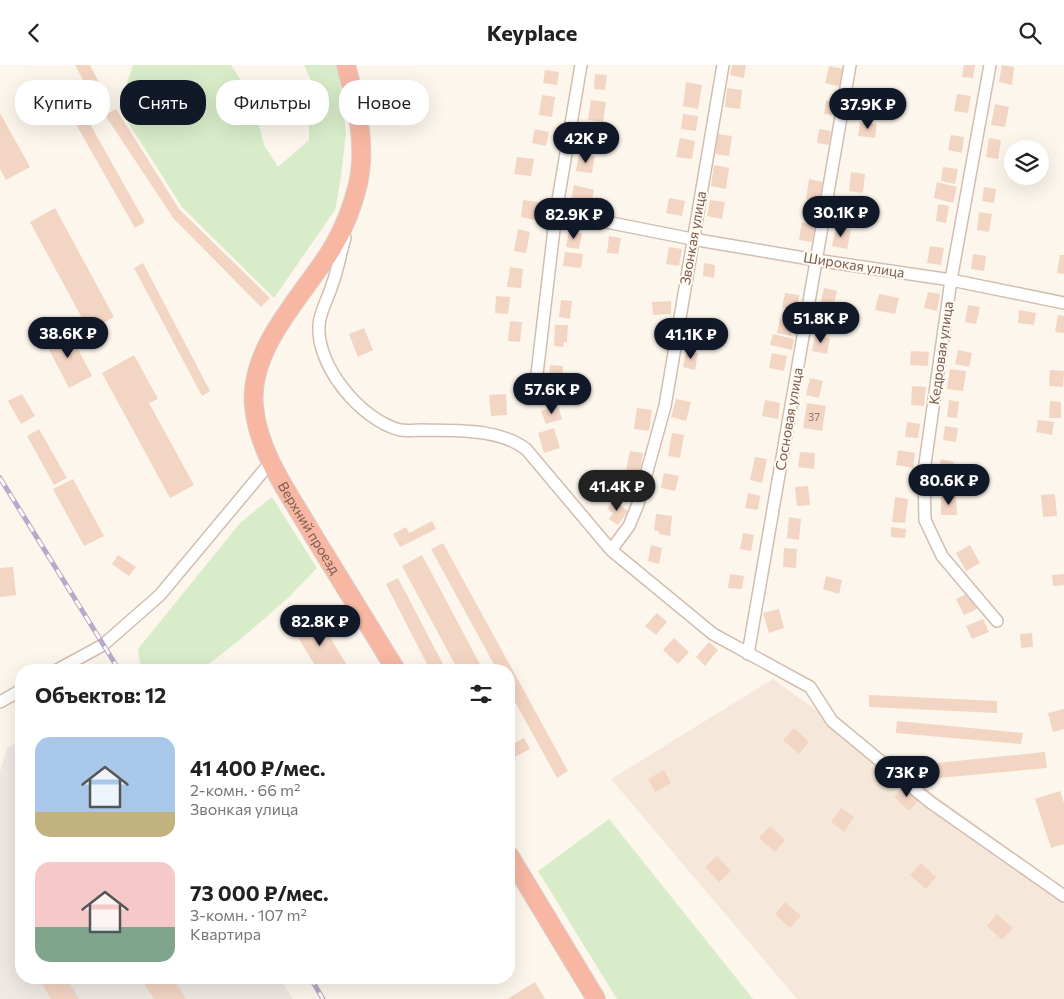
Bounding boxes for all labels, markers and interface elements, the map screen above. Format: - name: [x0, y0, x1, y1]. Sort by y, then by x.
- icon: back: [20, 19, 48, 47]
- text: Keyplace: [487, 19, 577, 46]
- icon: search: [1016, 19, 1044, 47]
- chip: Купить: [15, 80, 110, 125]
- chip: Снять: [120, 80, 206, 125]
- chip: Фильтры: [216, 80, 329, 125]
- chip: Новое: [339, 80, 429, 125]
- pin: 37.9K ₽: [822, 87, 914, 130]
- text: 37.9K ₽: [840, 94, 896, 113]
- pin: 42K ₽: [551, 121, 621, 164]
- text: 42K ₽: [564, 128, 608, 147]
- map controls: [1004, 140, 1049, 185]
- button: layers: [1004, 140, 1049, 185]
- street label: Звонкая улица: [676, 190, 709, 286]
- pin: 30.1K ₽: [795, 195, 887, 238]
- pin: 82.9K ₽: [528, 197, 620, 240]
- text: 30.1K ₽: [814, 202, 868, 221]
- text: 82.9K ₽: [545, 204, 603, 223]
- street label: Широкая улица: [802, 248, 906, 281]
- street label: Кедровая улица: [925, 300, 956, 406]
- pin: 51.8K ₽: [775, 301, 867, 344]
- text: 51.8K ₽: [793, 308, 849, 327]
- pin: 38.6K ₽: [22, 317, 114, 359]
- pin: 41.1K ₽: [645, 317, 737, 360]
- text: 38.6K ₽: [39, 323, 97, 342]
- text: 41.1K ₽: [665, 324, 717, 343]
- street label: Сосновая улица: [771, 366, 806, 472]
- pin: 57.6K ₽: [506, 373, 598, 415]
- text: 57.6K ₽: [524, 379, 580, 398]
- house number: 37: [808, 410, 820, 423]
- pin: 80.6K ₽: [903, 463, 995, 506]
- pin: 41.4K ₽: [571, 469, 663, 512]
- text: 80.6K ₽: [920, 470, 978, 489]
- text: 41.4K ₽: [589, 476, 645, 495]
- street label: Верхний проезд: [275, 478, 344, 577]
- pin: 82.8K ₽: [274, 605, 366, 647]
- text: 82.8K ₽: [291, 611, 349, 630]
- icon: filters: [467, 680, 495, 708]
- text: Объектов: 12: [35, 682, 166, 707]
- text: 41 400 ₽/мес.: [190, 755, 325, 780]
- pin: 73K ₽: [872, 755, 942, 798]
- icon: home: [75, 757, 135, 817]
- text: 73K ₽: [886, 762, 928, 781]
- text: 2-комн. · 66 m²: [190, 780, 300, 799]
- text: Звонкая улица: [190, 799, 298, 818]
- text: 73 000 ₽/мес.: [190, 880, 329, 905]
- icon: home: [75, 882, 135, 942]
- text: 3-комн. · 107 m²: [190, 905, 307, 924]
- text: Квартира: [190, 924, 261, 943]

